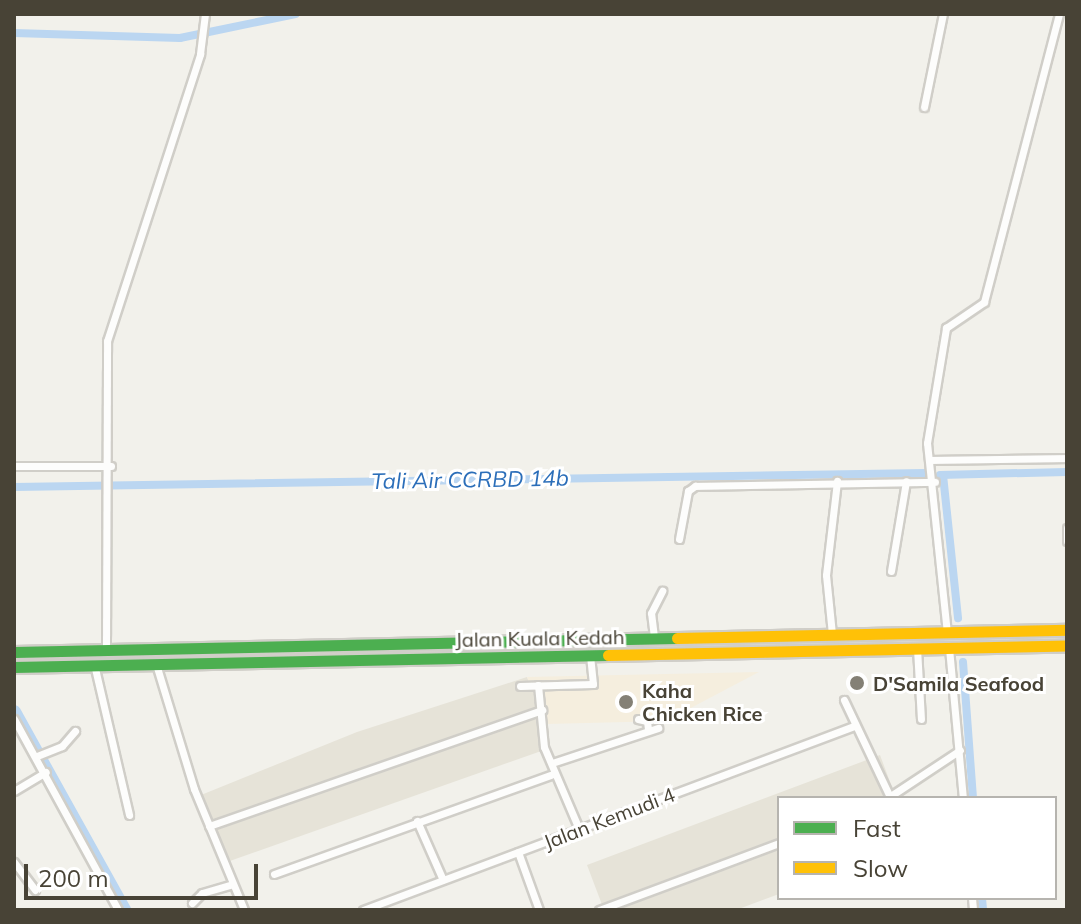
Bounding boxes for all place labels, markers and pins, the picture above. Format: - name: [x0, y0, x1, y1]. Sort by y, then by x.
- place label: D'Samila Seafood: [873, 671, 1044, 695]
- marker: D'Samila Seafood: [848, 674, 866, 692]
- place label: Kaha Chicken Rice: [642, 678, 762, 725]
- marker: Kaha Chicken Rice: [617, 693, 635, 711]

